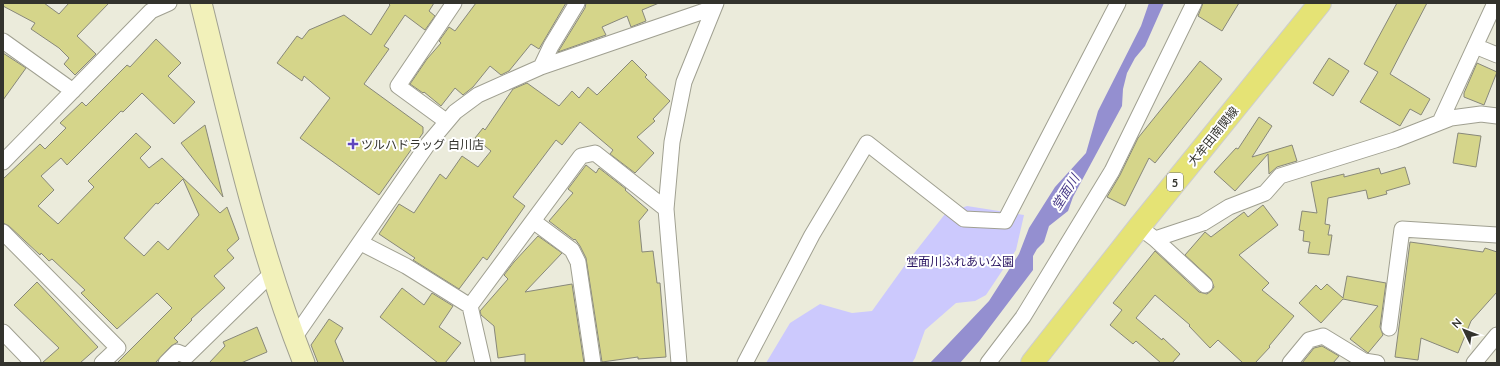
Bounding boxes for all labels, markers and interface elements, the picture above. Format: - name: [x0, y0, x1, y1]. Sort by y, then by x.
- street label: 大牟田南関線: [1185, 103, 1241, 169]
- place label: ツルハドラッグ 白川店: [361, 137, 484, 152]
- marker: ツルハドラッグ 白川店: [348, 139, 358, 149]
- water label: 堂面川: [1048, 170, 1083, 213]
- road number: 5: [1167, 173, 1183, 191]
- park label: 堂面川ふれあい公園: [906, 254, 1014, 269]
- north arrow: [1444, 310, 1484, 350]
- text: N: [1449, 315, 1464, 330]

